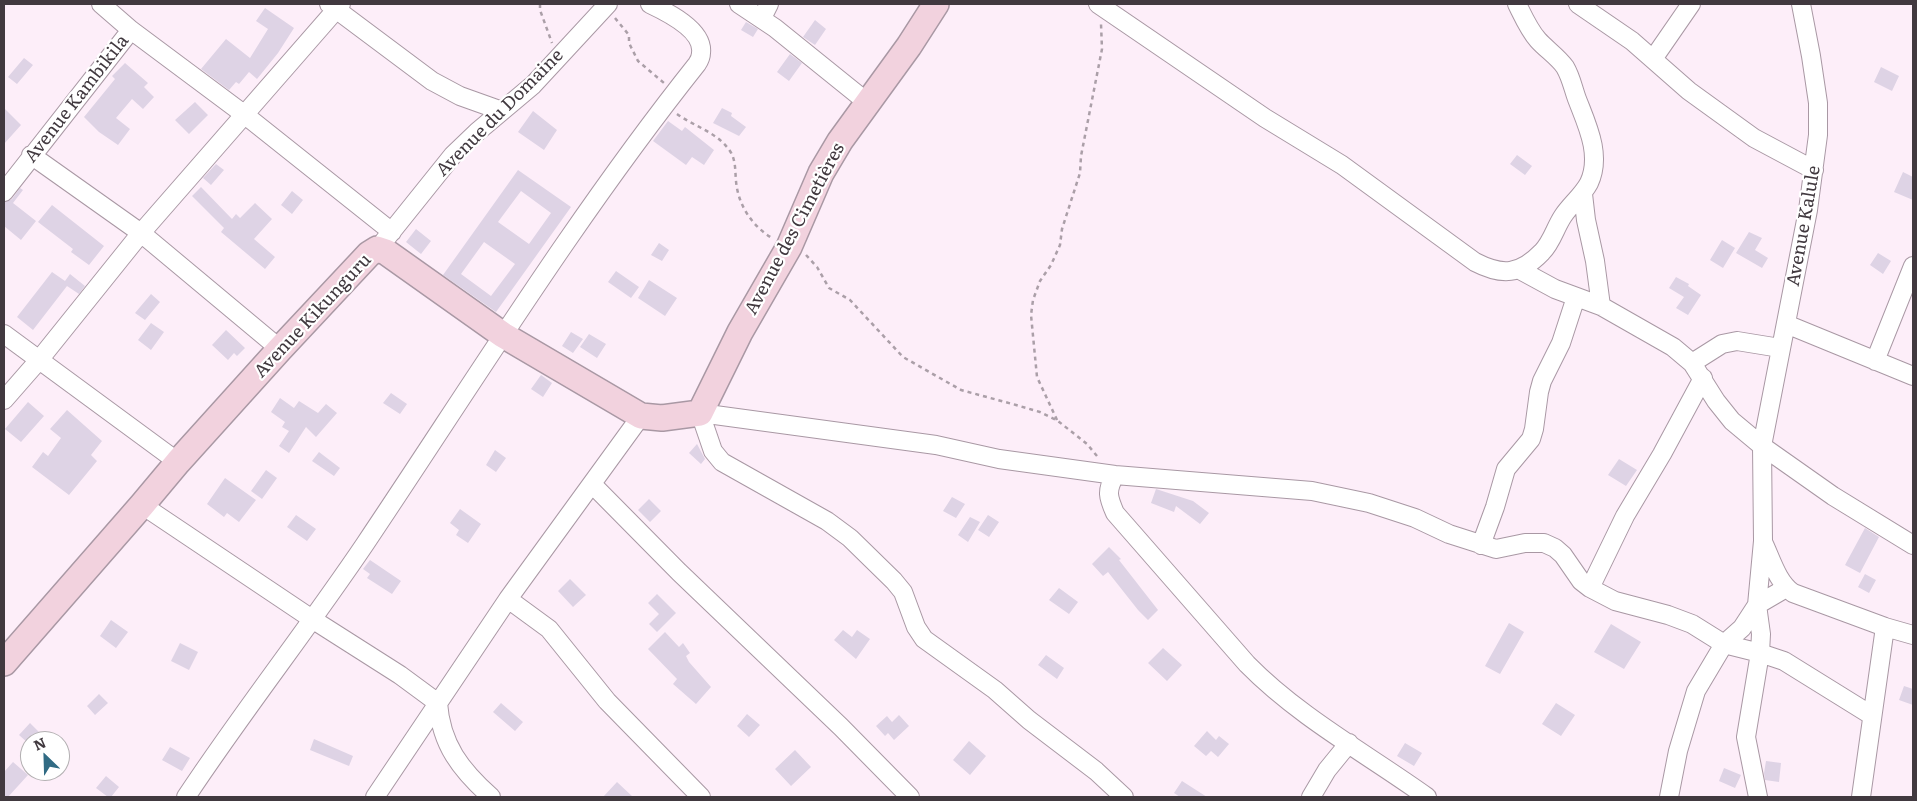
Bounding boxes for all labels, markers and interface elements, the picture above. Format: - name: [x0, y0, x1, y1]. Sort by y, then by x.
- street label: Avenue Kambikila: [20, 31, 134, 167]
- street label: Avenue du Domaine: [432, 45, 568, 181]
- street label: Avenue des Cimetières: [741, 139, 849, 319]
- street label: Avenue Kalule: [1783, 164, 1825, 288]
- street label: Avenue Kikunguru: [250, 249, 376, 383]
- north arrow: [20, 731, 70, 781]
- text: N: [30, 732, 49, 755]

